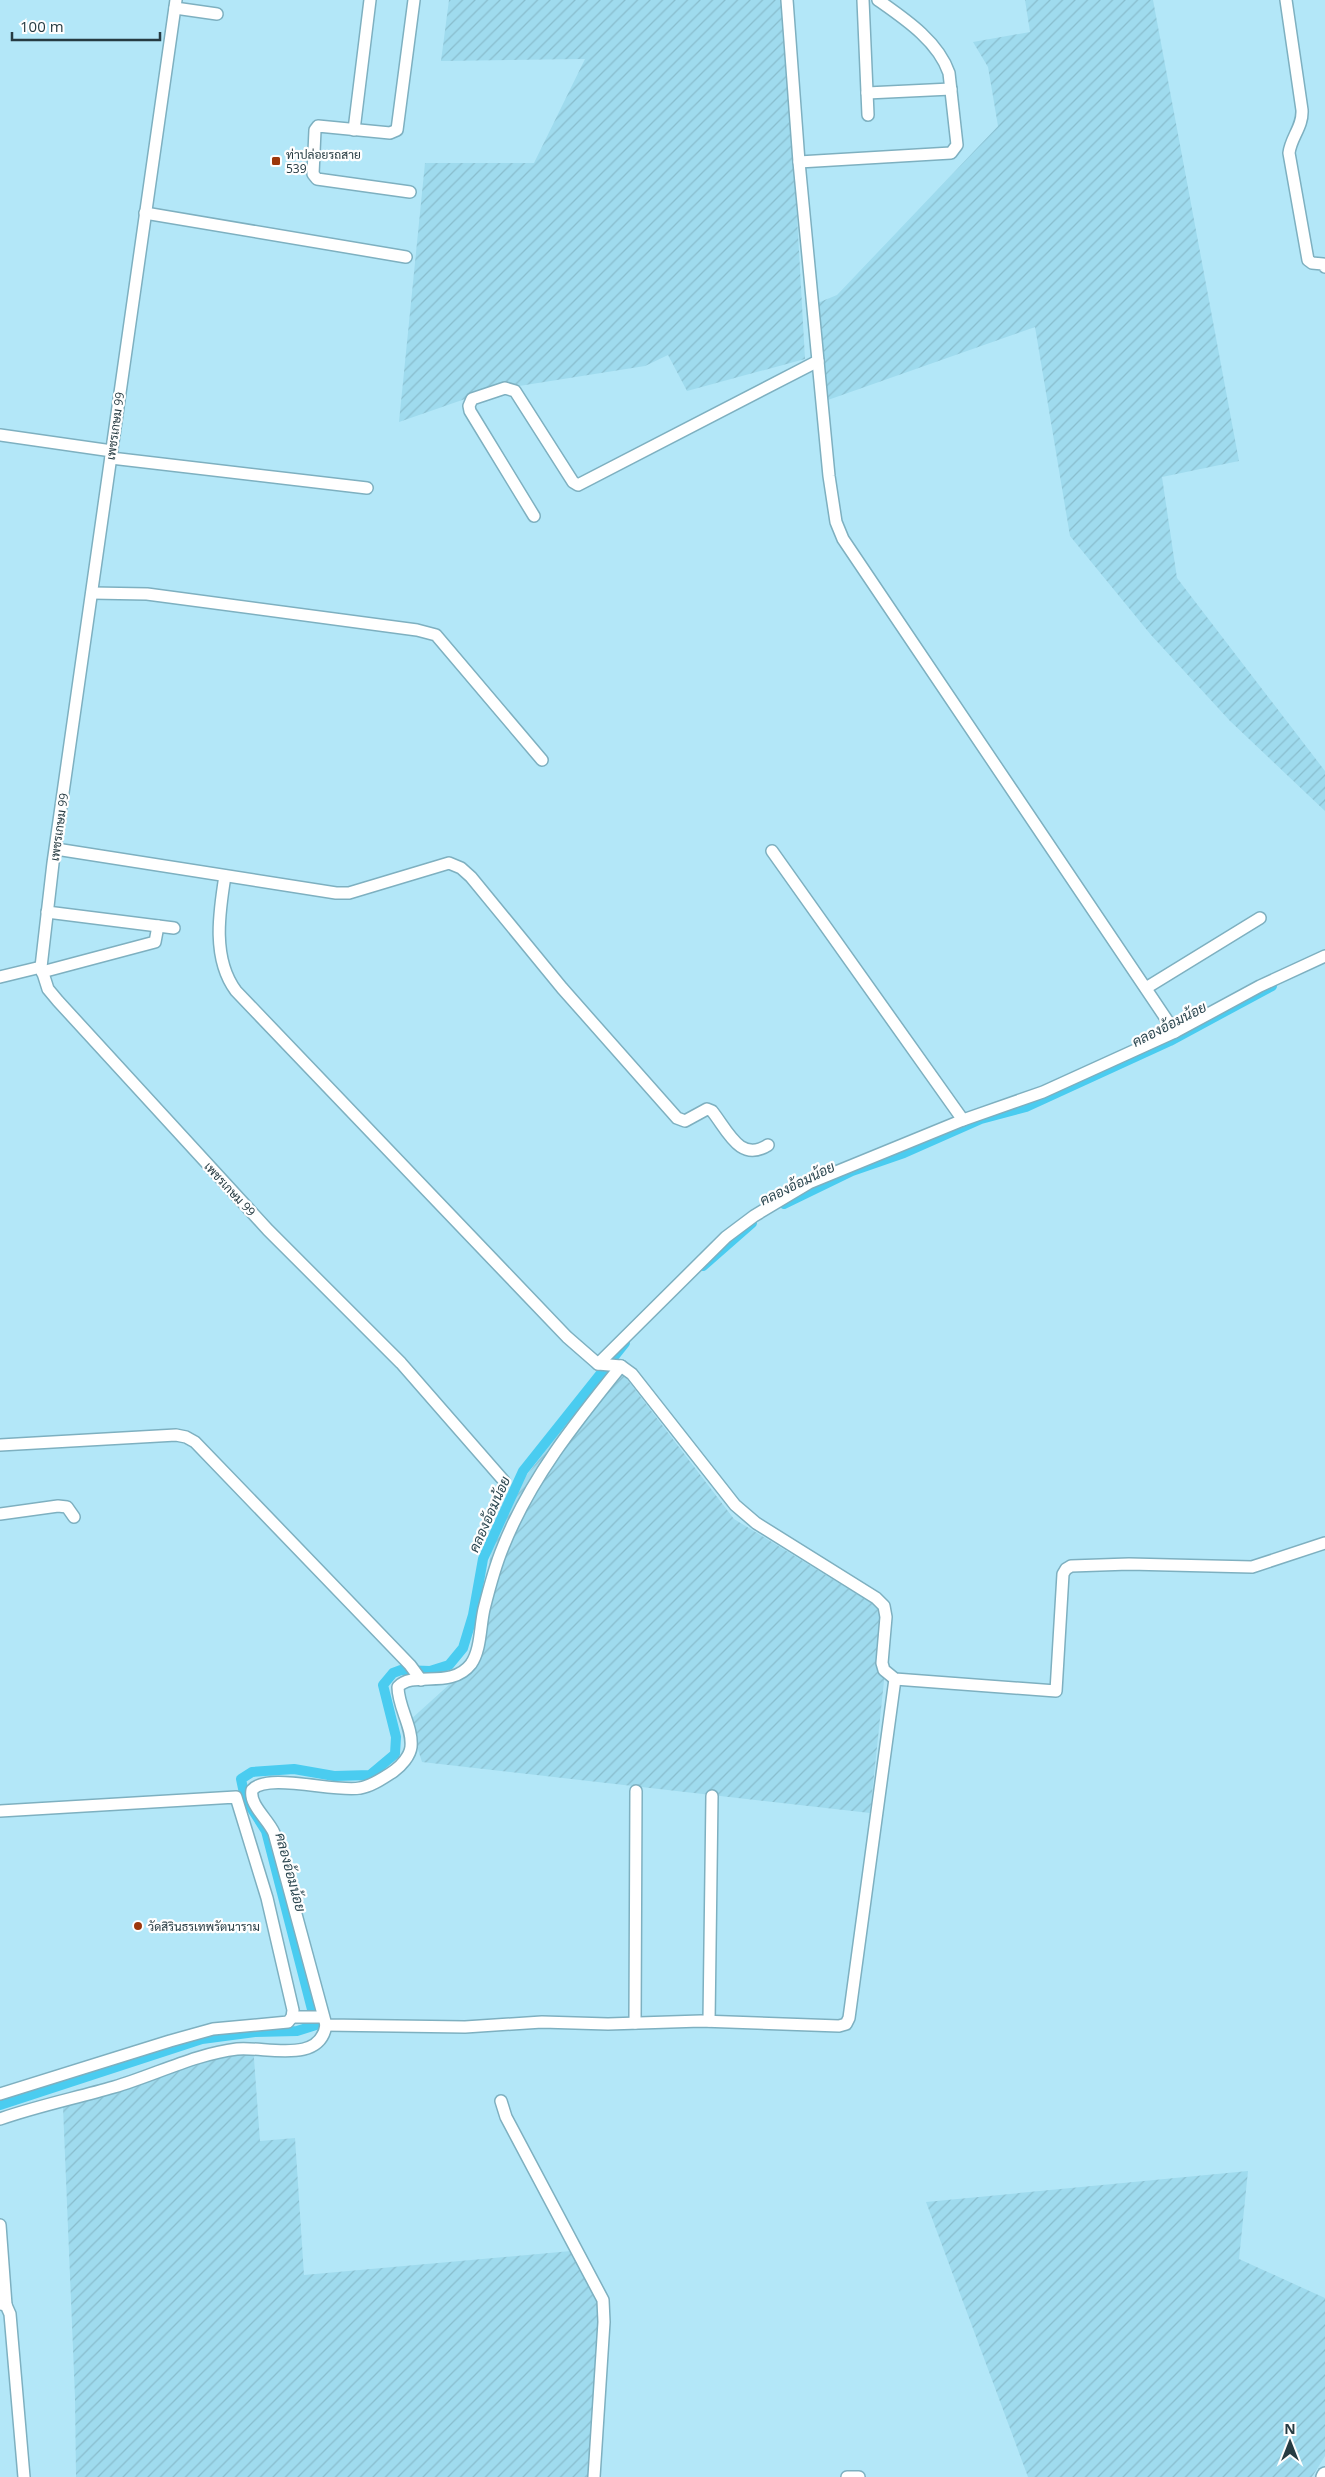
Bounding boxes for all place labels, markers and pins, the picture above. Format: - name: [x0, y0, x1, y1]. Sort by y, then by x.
- place label: ท่าปล่อยรถสาย 539: [286, 146, 361, 177]
- marker: ท่าปล่อยรถสาย 539: [270, 155, 282, 167]
- place label: วัดสิรินธรเทพรัตนาราม: [148, 1918, 260, 1935]
- marker: วัดสิรินธรเทพรัตนาราม: [132, 1920, 144, 1932]

